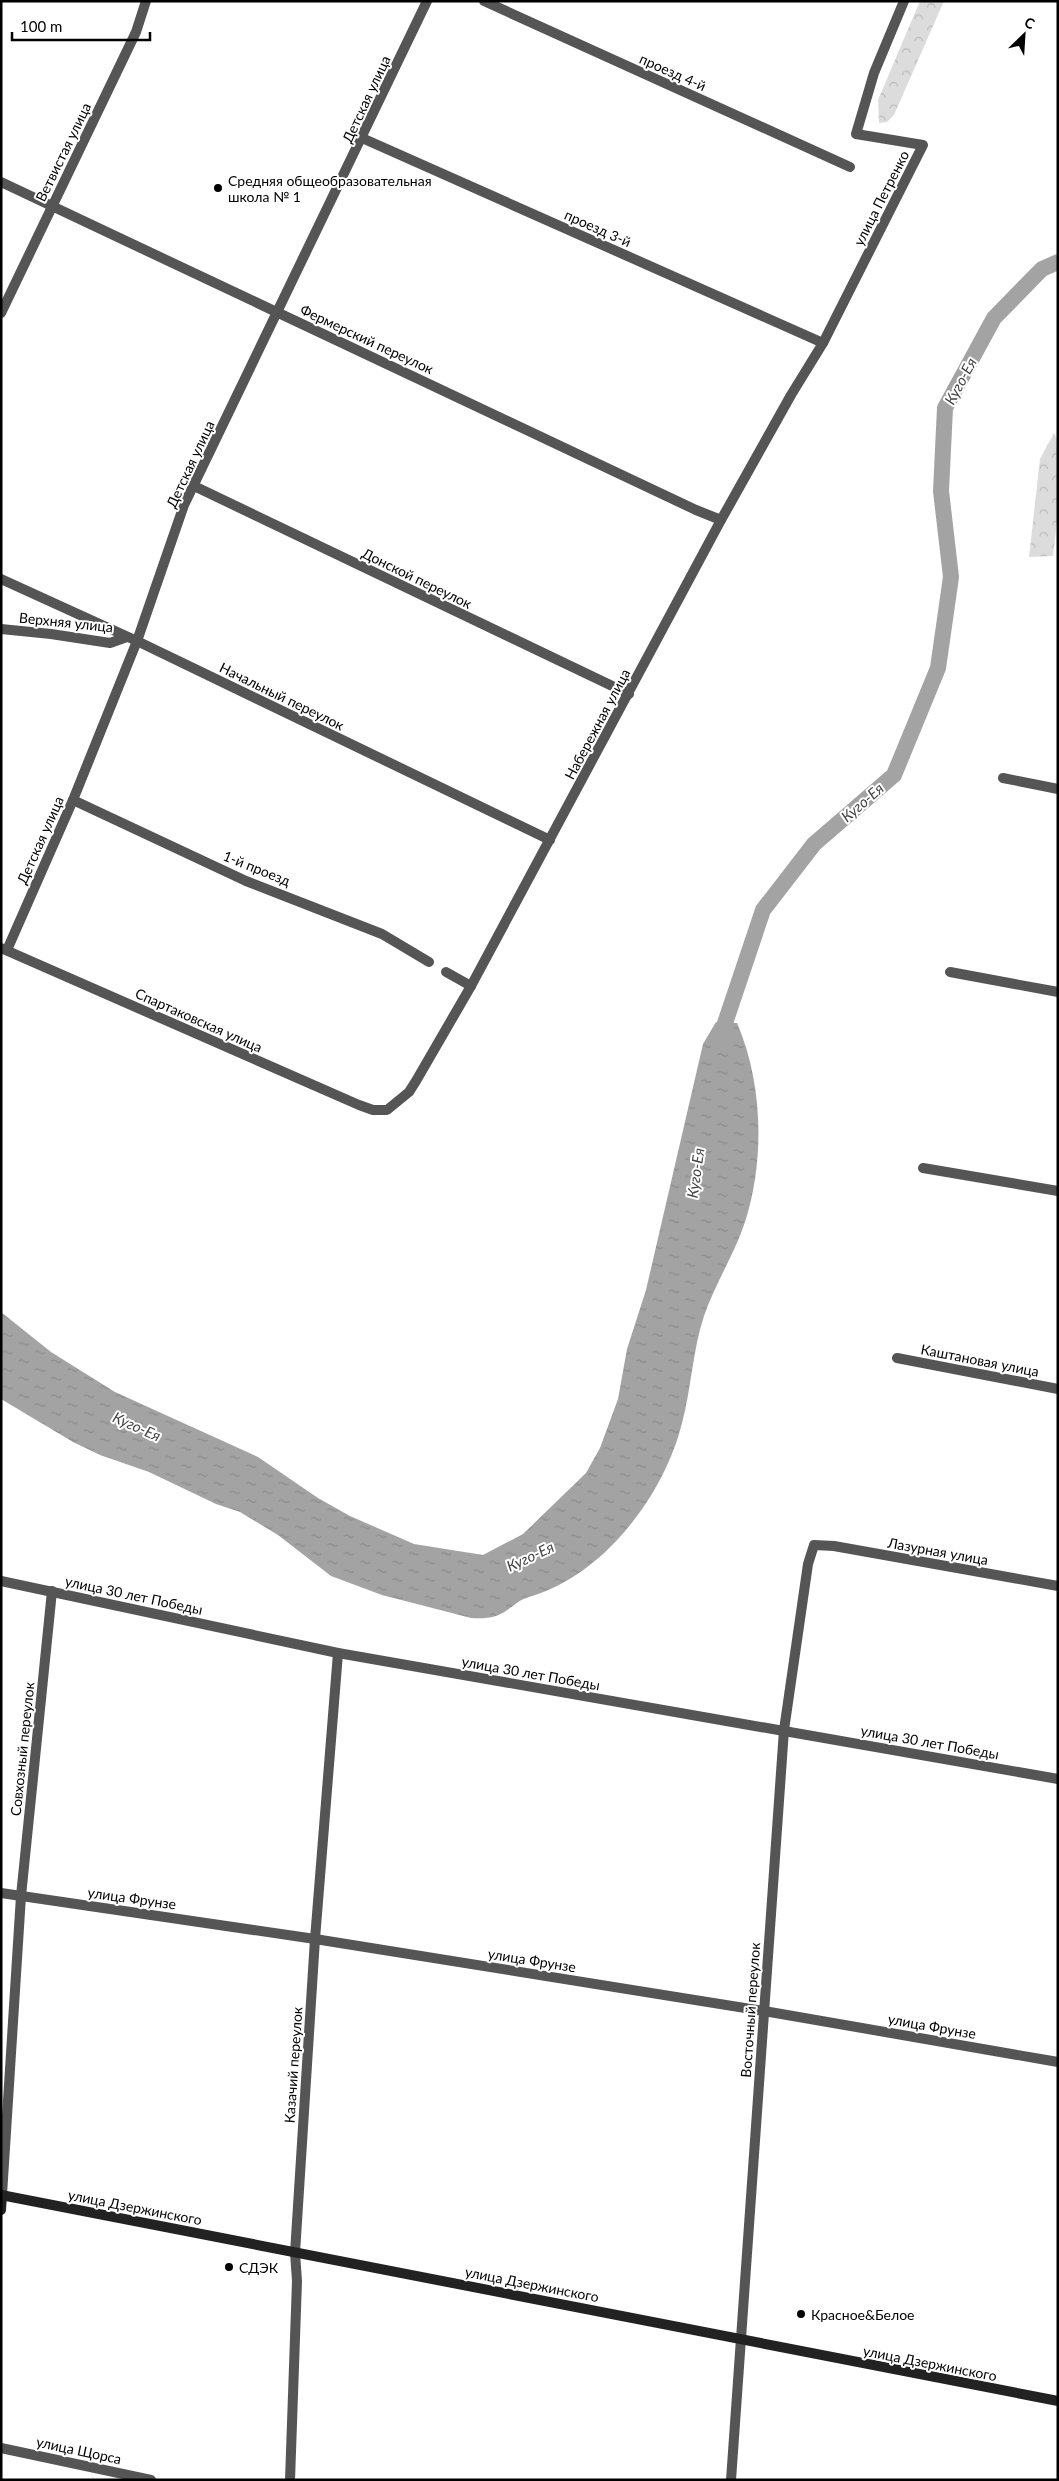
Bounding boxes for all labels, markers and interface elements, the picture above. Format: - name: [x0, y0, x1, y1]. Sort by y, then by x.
- scale bar: [12, 10, 150, 42]
- north arrow: [999, 10, 1049, 60]
- text: С: [1022, 13, 1038, 33]
- text: 100 m: [20, 17, 62, 35]
- street label: проезд 4-й: [637, 50, 709, 94]
- street label: Детская улица: [338, 53, 394, 145]
- street label: Ветвистая улица: [32, 100, 94, 204]
- street label: улица Петренко: [850, 148, 912, 248]
- place label: Средняя общеобразовательная школа № 1: [228, 172, 432, 205]
- marker: Средняя общеобразовательная школа № 1: [212, 182, 224, 194]
- street label: проезд 3-й: [562, 206, 634, 250]
- street label: Фермерский переулок: [298, 301, 437, 378]
- water label: Куго-Ея: [940, 355, 980, 407]
- street label: Детская улица: [162, 418, 218, 510]
- street label: Донской переулок: [359, 544, 475, 612]
- street label: Верхняя улица: [18, 609, 114, 635]
- street label: Начальный переулок: [217, 658, 348, 734]
- street label: Набережная улица: [561, 666, 633, 782]
- water label: Куго-Ея: [837, 779, 887, 825]
- street label: Детская улица: [13, 793, 67, 887]
- street label: 1-й проезд: [221, 847, 293, 889]
- street label: Спартаковская улица: [133, 984, 265, 1056]
- water label: Куго-Ея: [683, 1147, 707, 1199]
- street label: Каштановая улица: [919, 1340, 1041, 1380]
- water label: Куго-Ея: [110, 1408, 164, 1444]
- street label: Лазурная улица: [885, 1534, 990, 1568]
- water label: Куго-Ея: [503, 1537, 557, 1575]
- street label: улица 30 лет Победы: [64, 1572, 204, 1618]
- street label: улица 30 лет Победы: [461, 1652, 601, 1694]
- street label: Совхозный переулок: [7, 1680, 38, 1817]
- street label: улица 30 лет Победы: [860, 1721, 1000, 1763]
- street label: улица Фрунзе: [87, 1883, 177, 1913]
- street label: Восточный переулок: [737, 1941, 763, 2078]
- street label: улица Фрунзе: [487, 1945, 577, 1975]
- street label: Казачий переулок: [280, 2005, 306, 2124]
- street label: улица Фрунзе: [887, 2010, 977, 2042]
- street label: улица Дзержинского: [67, 2186, 203, 2228]
- place label: СДЭК: [239, 2259, 279, 2276]
- marker: СДЭК: [223, 2261, 235, 2273]
- street label: улица Дзержинского: [464, 2263, 600, 2305]
- place label: Красное&Белое: [811, 2306, 915, 2323]
- marker: Красное&Белое: [795, 2308, 807, 2320]
- street label: улица Дзержинского: [862, 2342, 998, 2384]
- street label: улица Щорса: [35, 2433, 123, 2467]

